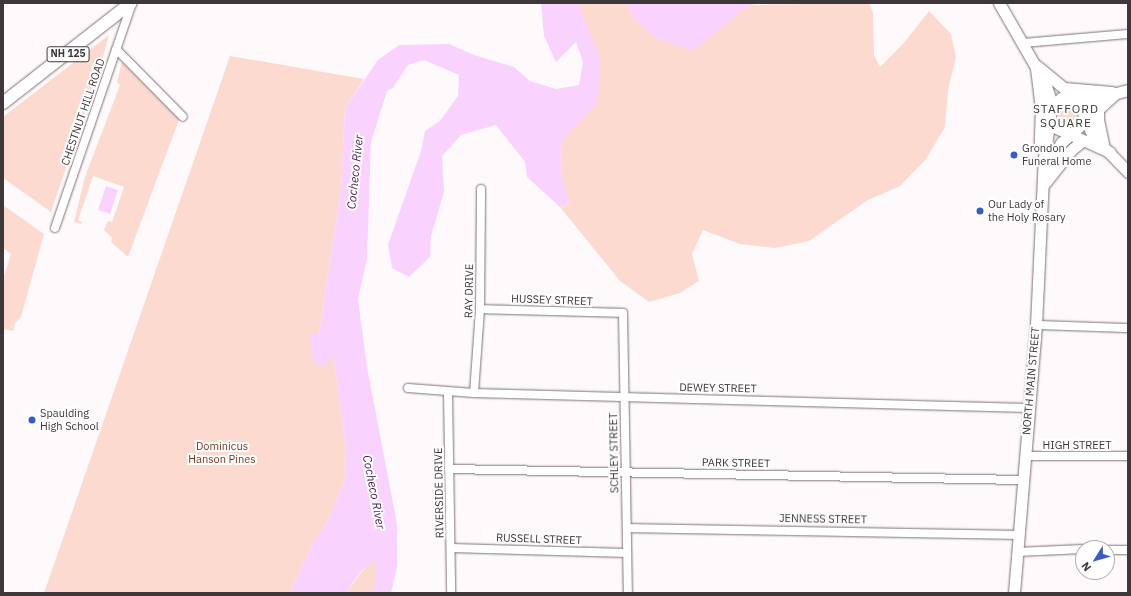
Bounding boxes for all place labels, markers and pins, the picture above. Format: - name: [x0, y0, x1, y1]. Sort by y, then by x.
- place label: Grondon Funeral Home: [1022, 142, 1091, 168]
- marker: Grondon Funeral Home: [1009, 150, 1019, 160]
- place label: Our Lady of the Holy Rosary: [988, 198, 1066, 224]
- marker: Our Lady of the Holy Rosary: [975, 206, 985, 216]
- place label: Spaulding High School: [40, 407, 99, 433]
- marker: Spaulding High School: [27, 415, 37, 425]

